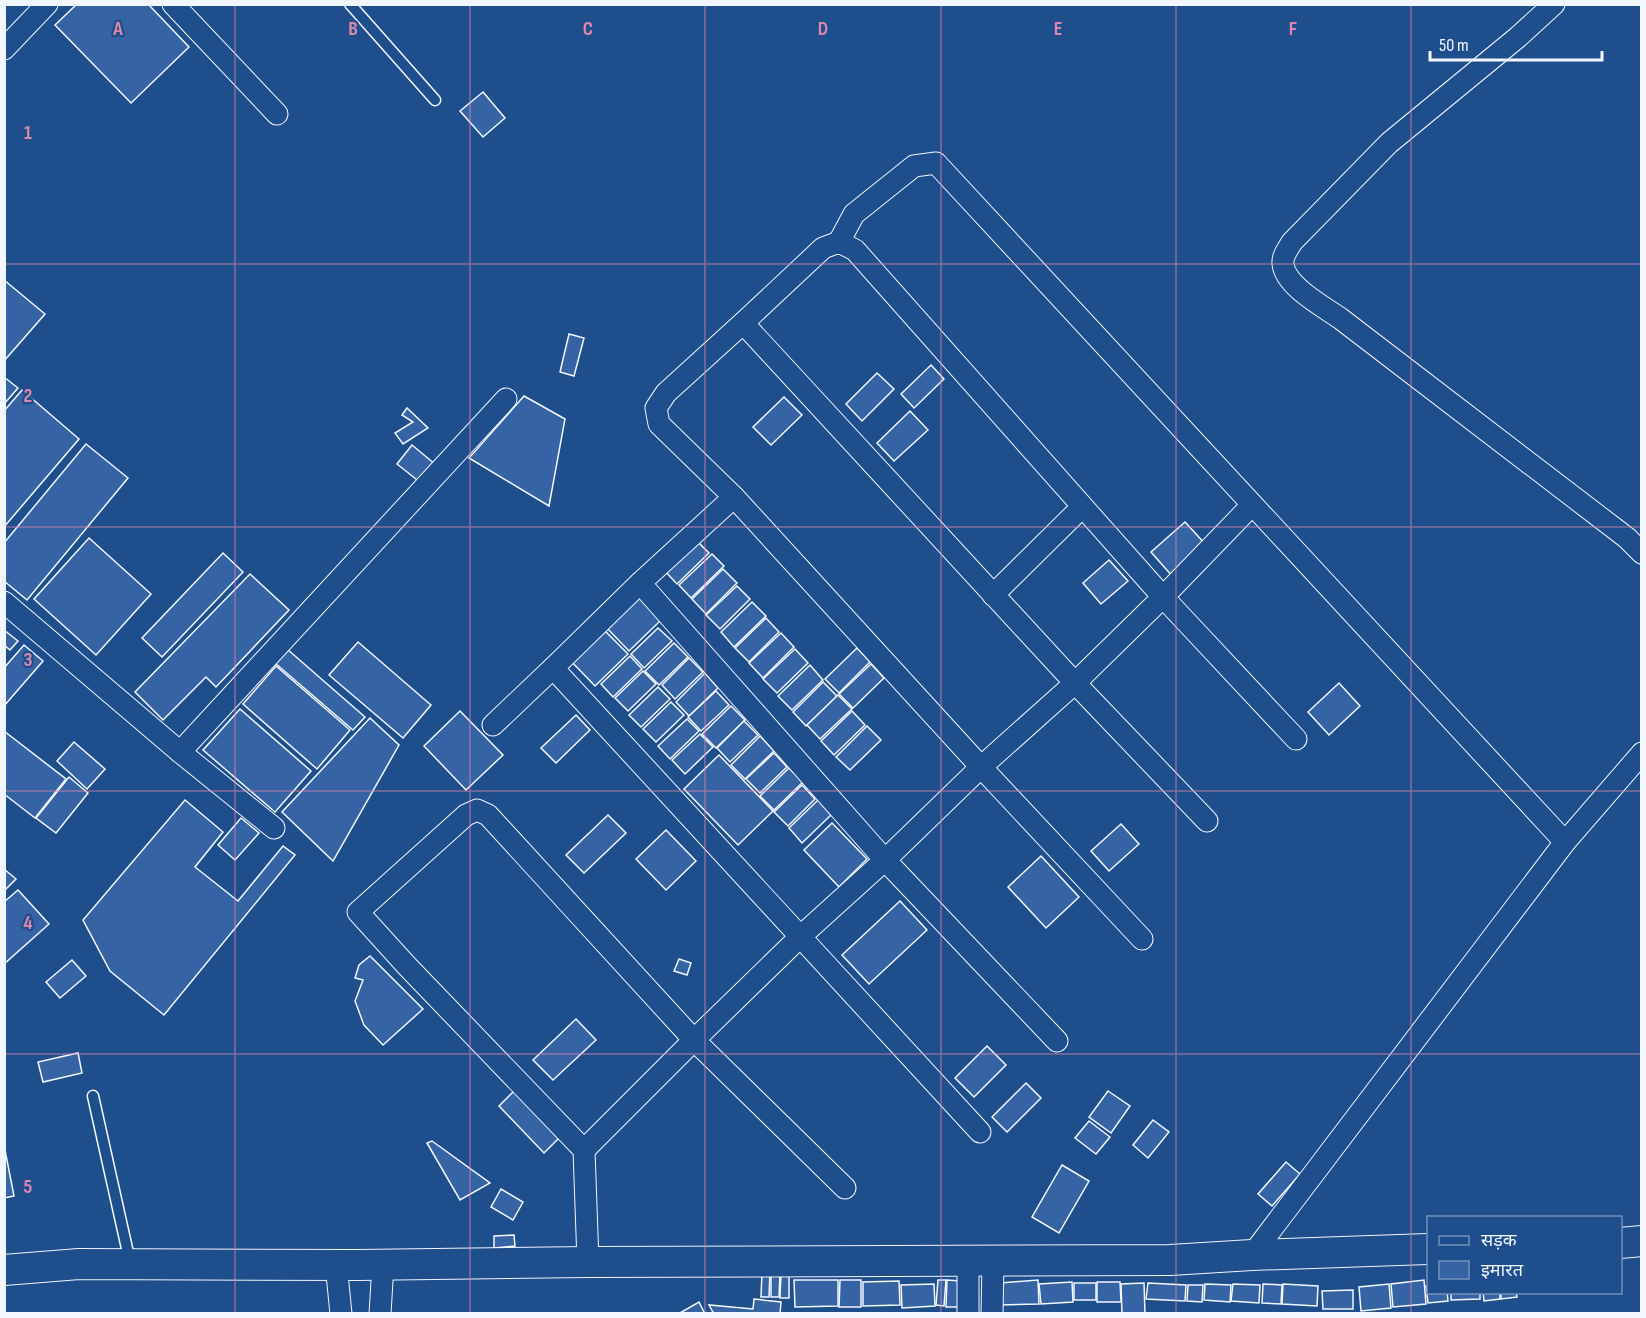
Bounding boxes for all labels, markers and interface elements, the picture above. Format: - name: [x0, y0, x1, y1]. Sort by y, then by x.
- text: A: [112, 17, 123, 41]
- text: B: [348, 17, 358, 41]
- text: C: [583, 17, 593, 41]
- text: D: [818, 17, 828, 41]
- text: E: [1054, 17, 1062, 41]
- text: F: [1289, 17, 1297, 41]
- scale bar: [1430, 24, 1602, 62]
- text: 50 m: [1439, 35, 1469, 56]
- text: 1: [24, 121, 32, 145]
- text: 2: [24, 384, 32, 408]
- text: 3: [24, 648, 33, 672]
- text: 4: [23, 911, 33, 935]
- text: 5: [24, 1175, 33, 1199]
- legend: [1427, 1216, 1622, 1294]
- text: सड़क: [1481, 1230, 1518, 1251]
- text: इमारत: [1481, 1260, 1524, 1281]

